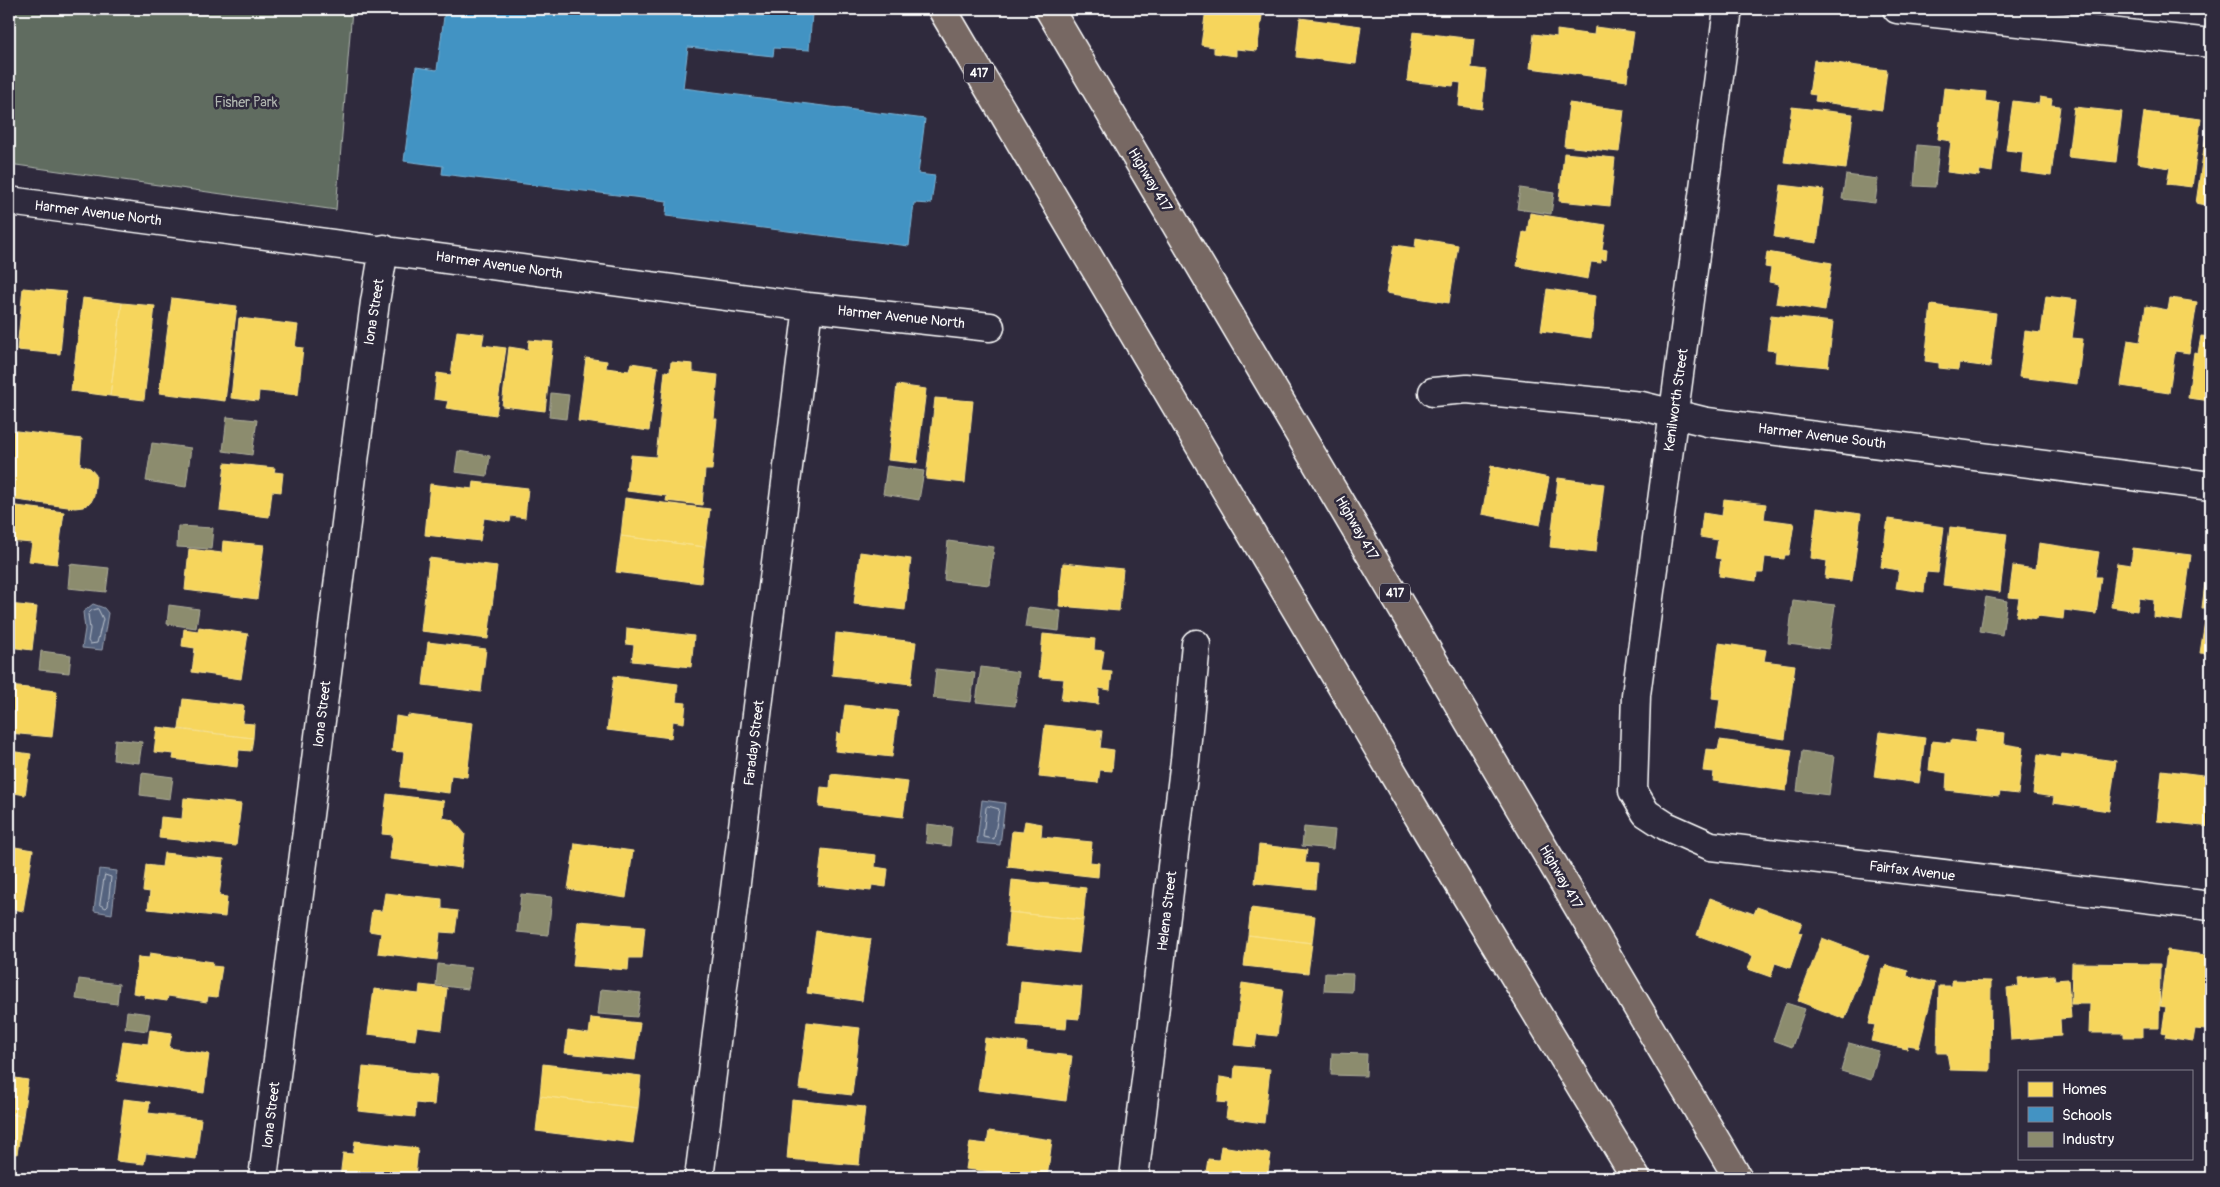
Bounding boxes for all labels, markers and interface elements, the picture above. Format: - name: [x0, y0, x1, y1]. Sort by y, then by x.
- road number: 417: [964, 64, 994, 82]
- park label: Fisher Park: [214, 94, 278, 111]
- street label: Highway 417: [1124, 145, 1176, 215]
- street label: Harmer Avenue North: [33, 197, 163, 229]
- street label: Harmer Avenue North: [434, 248, 564, 282]
- street label: Iona Street: [360, 277, 388, 346]
- street label: Harmer Avenue North: [836, 302, 966, 332]
- street label: Kenilworth Street: [1660, 347, 1692, 453]
- street label: Harmer Avenue South: [1757, 420, 1887, 452]
- street label: Highway 417: [1332, 493, 1382, 564]
- road number: 417: [1380, 584, 1410, 602]
- street label: Iona Street: [309, 679, 335, 748]
- street label: Faraday Street: [740, 699, 768, 787]
- street label: Highway 417: [1536, 842, 1586, 913]
- street label: Fairfax Avenue: [1868, 857, 1956, 885]
- street label: Helena Street: [1154, 870, 1180, 952]
- legend: [2018, 1070, 2192, 1160]
- street label: Iona Street: [258, 1080, 284, 1149]
- text: Homes: [2062, 1080, 2107, 1099]
- text: Schools: [2062, 1106, 2112, 1125]
- text: Industry: [2062, 1130, 2115, 1149]

